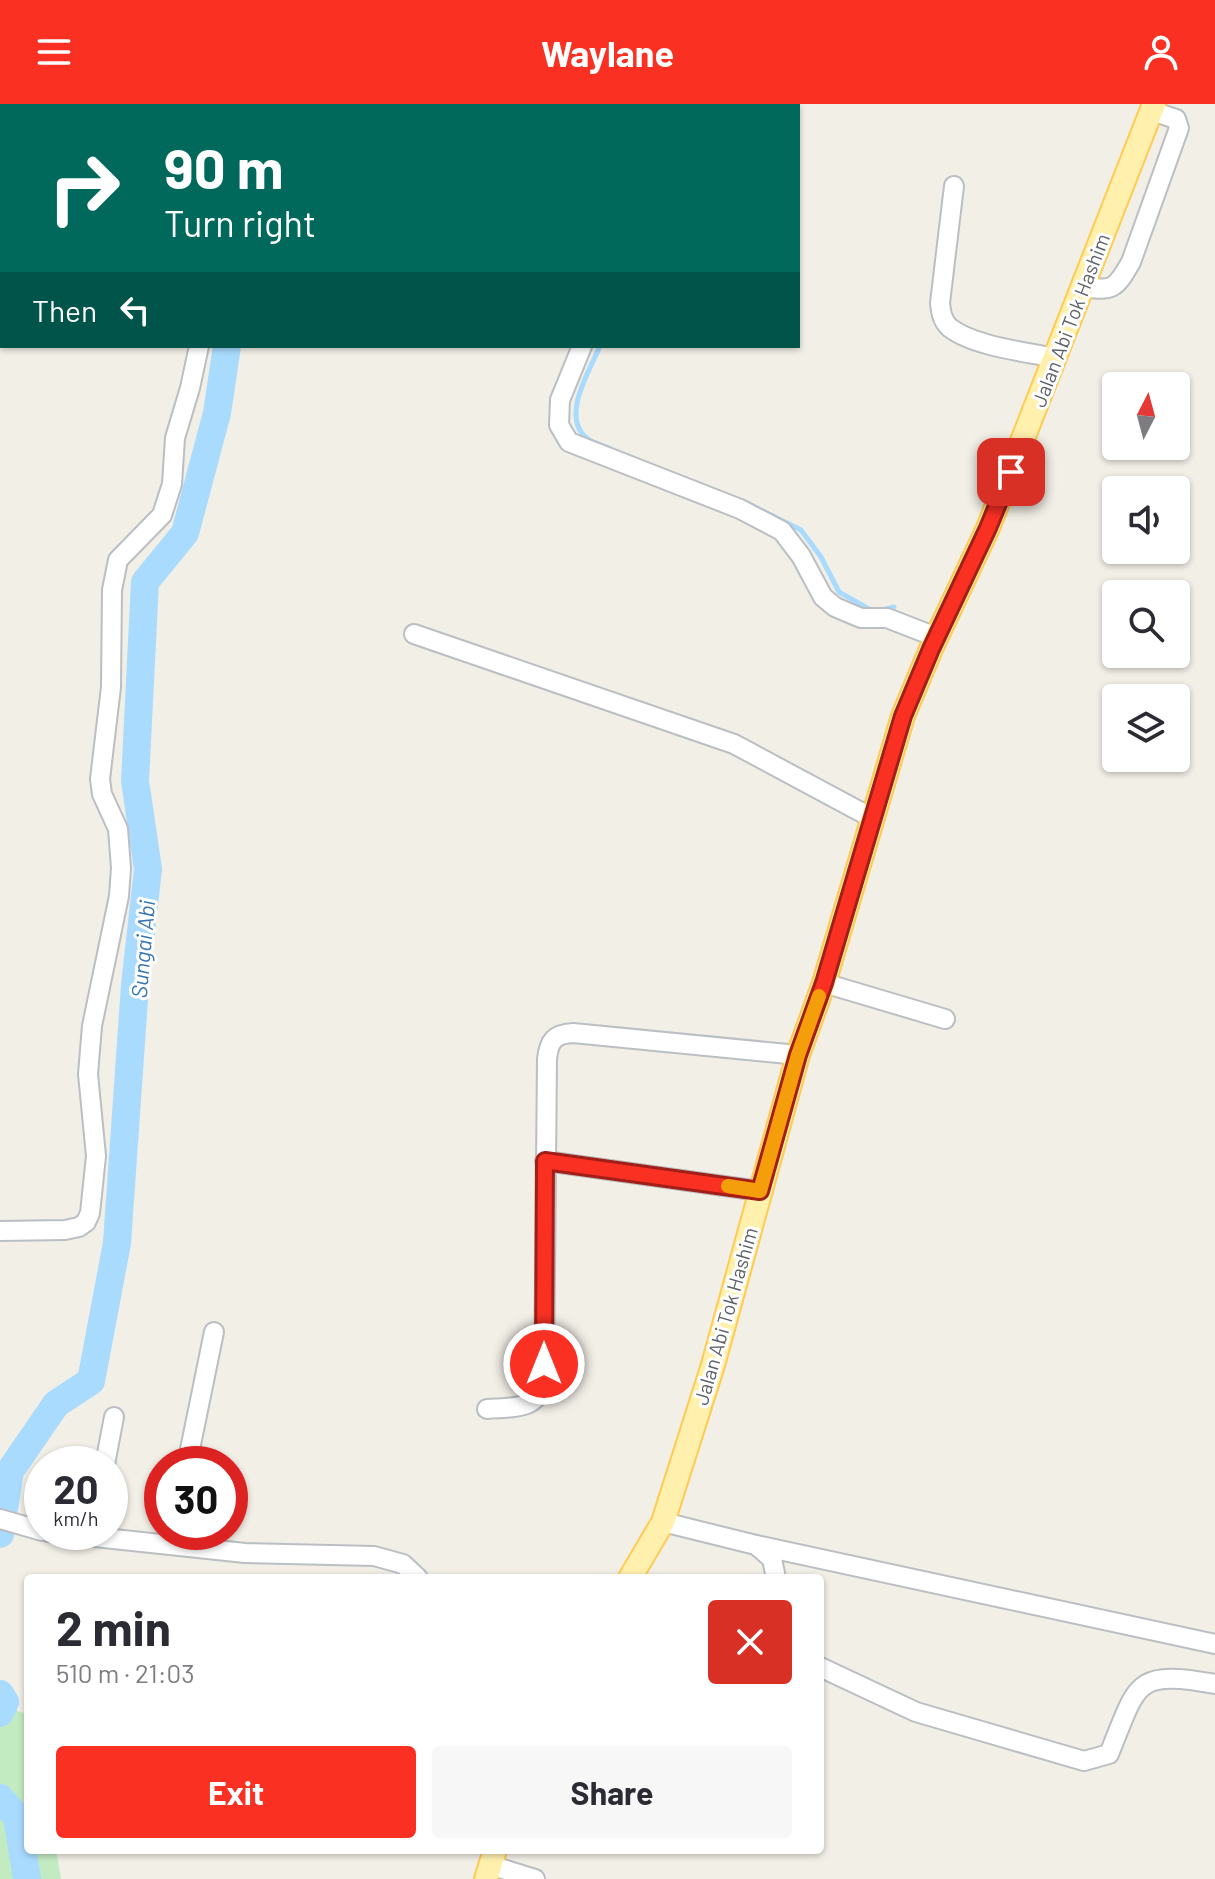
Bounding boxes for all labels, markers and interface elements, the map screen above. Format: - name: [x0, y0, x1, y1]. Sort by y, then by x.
- icon: menu: [32, 30, 76, 74]
- icon: person: [1139, 30, 1183, 74]
- text: Waylane: [541, 31, 674, 74]
- text: 90 m: [164, 133, 284, 200]
- icon: right: [32, 136, 136, 240]
- text: Turn right: [164, 201, 316, 244]
- street label: Jalan Abi Tok Hashim: [1026, 230, 1114, 410]
- icon: left: [113, 288, 157, 332]
- text: Then: [32, 292, 97, 328]
- north arrow: [1102, 372, 1190, 460]
- map controls: [1102, 372, 1190, 772]
- pin: [977, 438, 1045, 506]
- icon: arrive: [989, 450, 1033, 494]
- button: sound: [1102, 476, 1190, 564]
- button: search: [1102, 580, 1190, 668]
- button: layers: [1102, 684, 1190, 772]
- water label: Sungai Abi: [125, 898, 159, 999]
- street label: Jalan Abi Tok Hashim: [688, 1224, 762, 1408]
- position arrow: [502, 1322, 586, 1406]
- speed limit sign: 30: [144, 1446, 248, 1550]
- text: 20: [53, 1464, 99, 1512]
- text: km/h: [53, 1506, 99, 1530]
- text: 2 min: [56, 1598, 171, 1656]
- button: close: [708, 1600, 792, 1684]
- text: 510 m · 21:03: [56, 1657, 195, 1688]
- button: Exit: [56, 1746, 416, 1838]
- button: Share: [432, 1746, 792, 1838]

